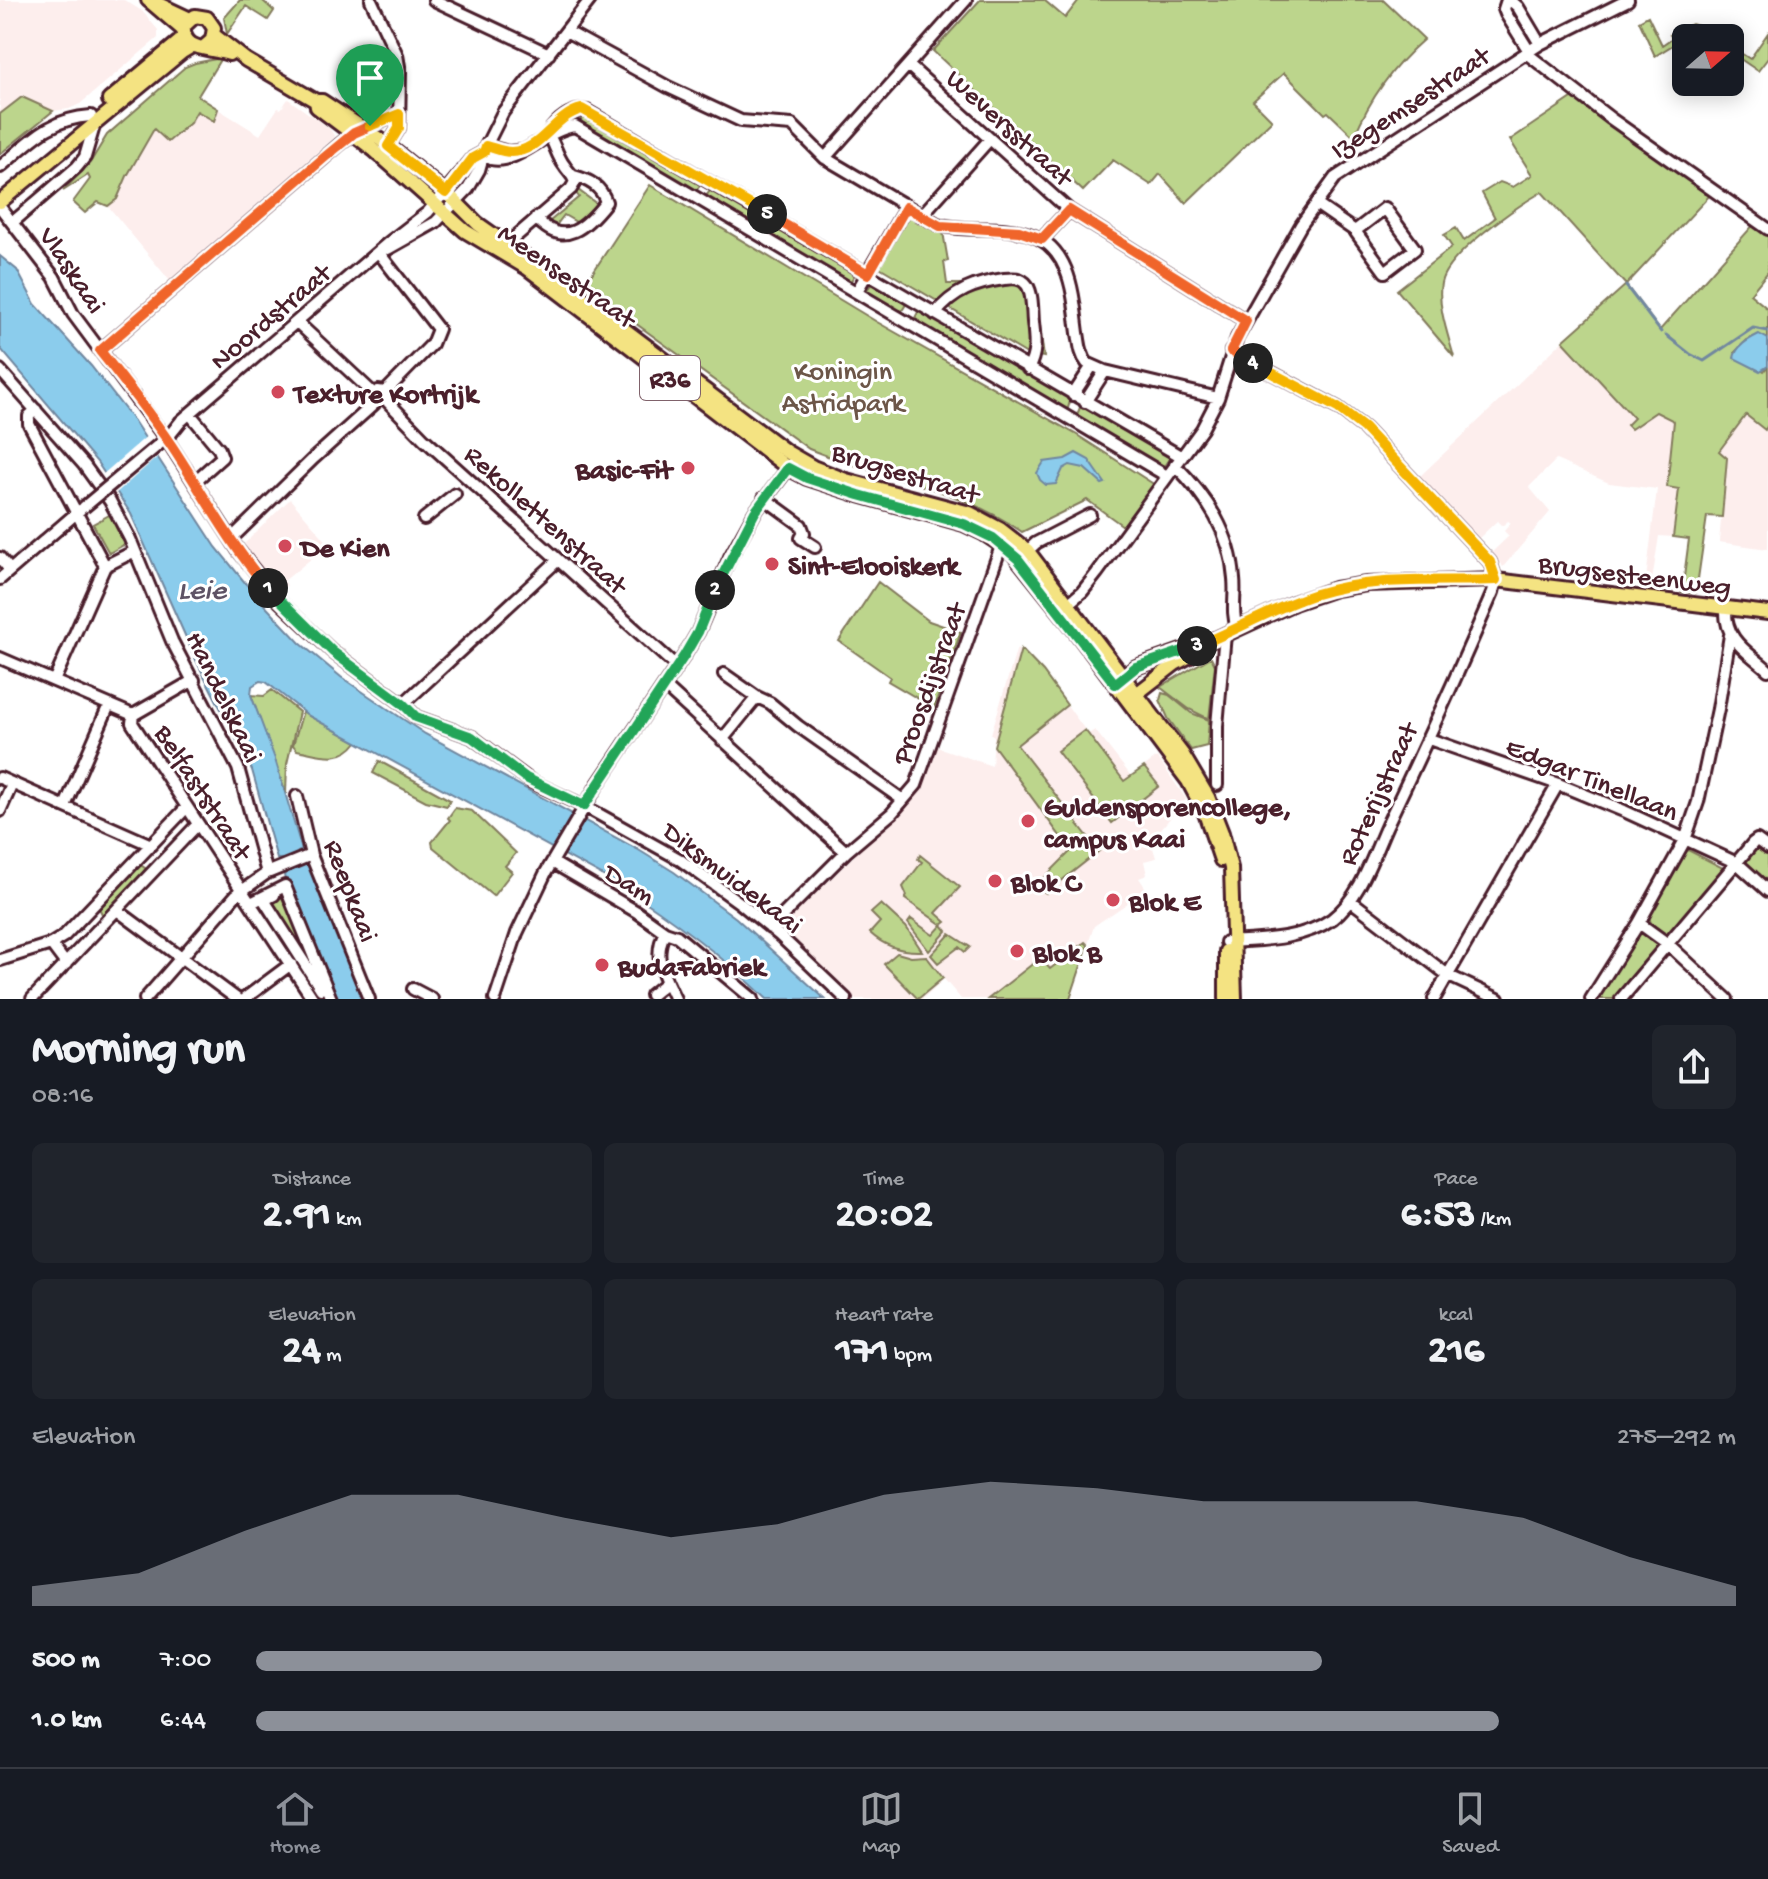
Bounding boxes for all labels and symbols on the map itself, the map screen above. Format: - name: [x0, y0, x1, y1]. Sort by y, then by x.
- north arrow: [1672, 24, 1744, 96]
- street label: Izegemsestraat: [1326, 40, 1499, 168]
- pin: [336, 44, 404, 126]
- street label: Weversstraat: [938, 64, 1080, 197]
- pin: 5: [747, 194, 787, 234]
- street label: Meensestraat: [490, 218, 643, 339]
- street label: Vlaskaai: [29, 221, 111, 321]
- street label: Noordstraat: [205, 257, 341, 379]
- pin: 4: [1233, 343, 1273, 383]
- road number: R36: [640, 356, 700, 400]
- park label: Koningin Astridpark: [782, 357, 907, 422]
- place label: Texture Kortrijk: [292, 380, 481, 413]
- marker: Texture Kortrijk: [269, 383, 287, 401]
- street label: Brugsestraat: [826, 437, 985, 514]
- street label: Rekollettenstraat: [456, 440, 634, 605]
- place label: Basic-Fit: [575, 456, 675, 489]
- marker: Basic-Fit: [679, 459, 697, 477]
- place label: De Kien: [298, 534, 390, 567]
- marker: De Kien: [276, 537, 294, 555]
- street label: Brugsesteenweg: [1535, 549, 1733, 606]
- place label: Sint-Elooiskerk: [788, 552, 962, 585]
- marker: Sint-Elooiskerk: [763, 555, 781, 573]
- pin: 1: [248, 568, 288, 608]
- pin: 2: [695, 570, 735, 610]
- water label: Leie: [178, 575, 228, 610]
- street label: Proosdijstraat: [886, 597, 977, 771]
- pin: 3: [1177, 626, 1217, 666]
- street label: Handelskaai: [176, 627, 268, 769]
- street label: Roterijstraat: [1333, 716, 1429, 871]
- street label: Belfaststraat: [145, 719, 259, 870]
- street label: Edgar Tinellaan: [1500, 732, 1683, 831]
- place label: Guldensporencollege, campus Kaai: [1044, 793, 1291, 858]
- marker: Guldensporencollege, campus Kaai: [1019, 812, 1037, 830]
- street label: Diksmuidekaai: [653, 815, 808, 943]
- street label: Reepkaai: [314, 836, 383, 947]
- street label: Dam: [595, 857, 660, 914]
- place label: Blok C: [1010, 869, 1083, 902]
- marker: Blok C: [986, 872, 1004, 890]
- place label: Blok E: [1128, 888, 1202, 921]
- marker: Blok E: [1104, 891, 1122, 909]
- place label: Blok B: [1032, 939, 1103, 972]
- marker: Blok B: [1008, 942, 1026, 960]
- place label: BudaFabriek: [617, 953, 769, 986]
- marker: BudaFabriek: [593, 956, 611, 974]

